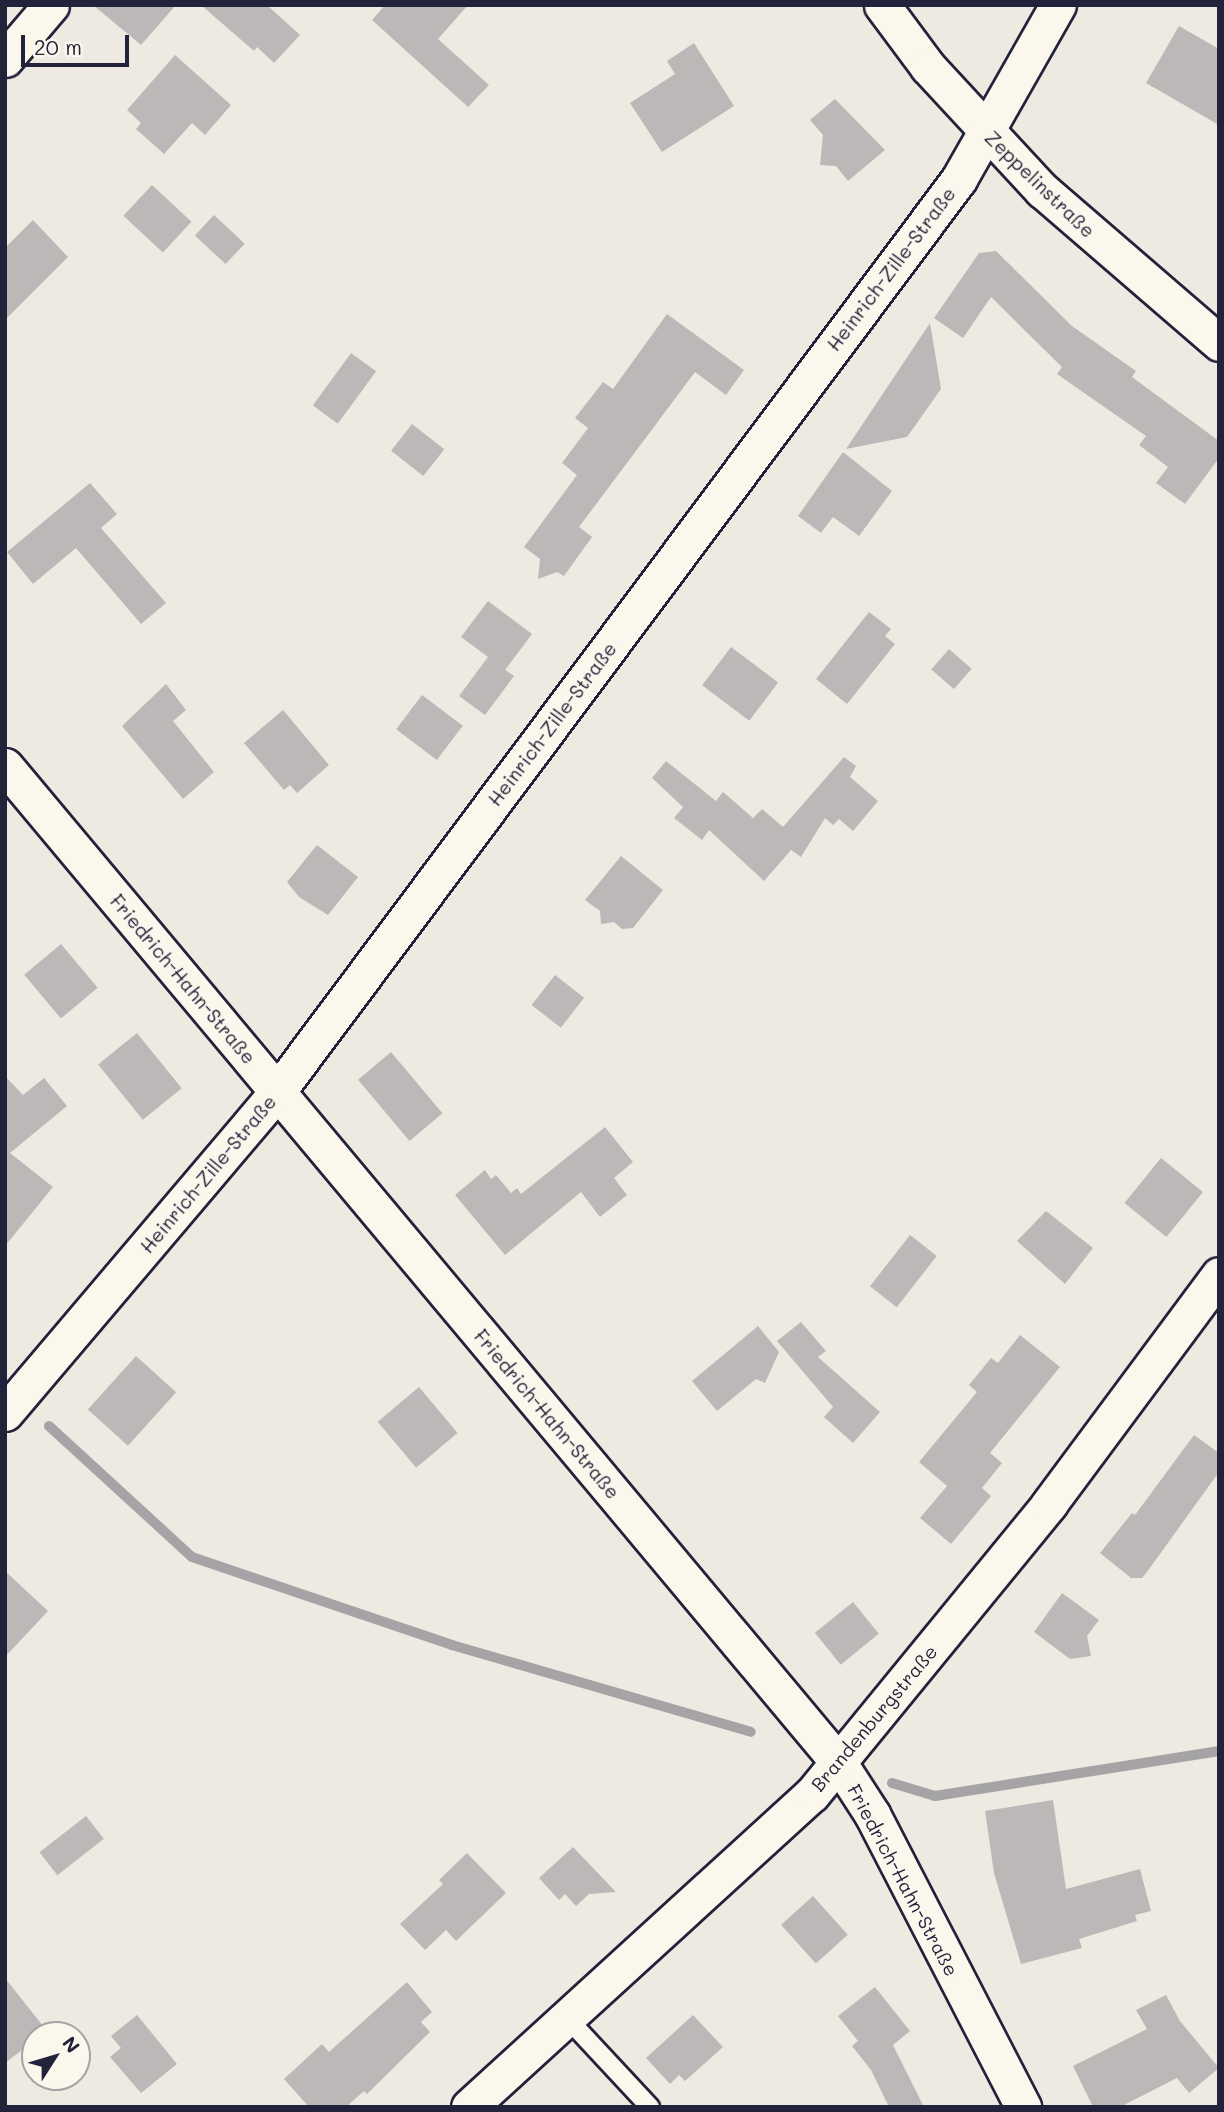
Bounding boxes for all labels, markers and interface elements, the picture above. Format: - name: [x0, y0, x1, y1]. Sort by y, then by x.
- scale bar: [24, 21, 133, 65]
- text: 20 m: [34, 33, 82, 60]
- street label: Zeppelinstraße: [980, 126, 1100, 242]
- street label: Heinrich-Zille-Straße: [822, 183, 960, 355]
- street label: Heinrich-Zille-Straße: [483, 638, 621, 810]
- street label: Friedrich-Hahn-Straße: [106, 890, 260, 1068]
- street label: Heinrich-Zille-Straße: [135, 1090, 281, 1258]
- street label: Friedrich-Hahn-Straße: [470, 1325, 624, 1503]
- street label: Brandenburgstraße: [806, 1640, 942, 1796]
- street label: Friedrich-Hahn-Straße: [843, 1780, 963, 1980]
- north arrow: [21, 2021, 91, 2091]
- text: N: [57, 2031, 86, 2058]

